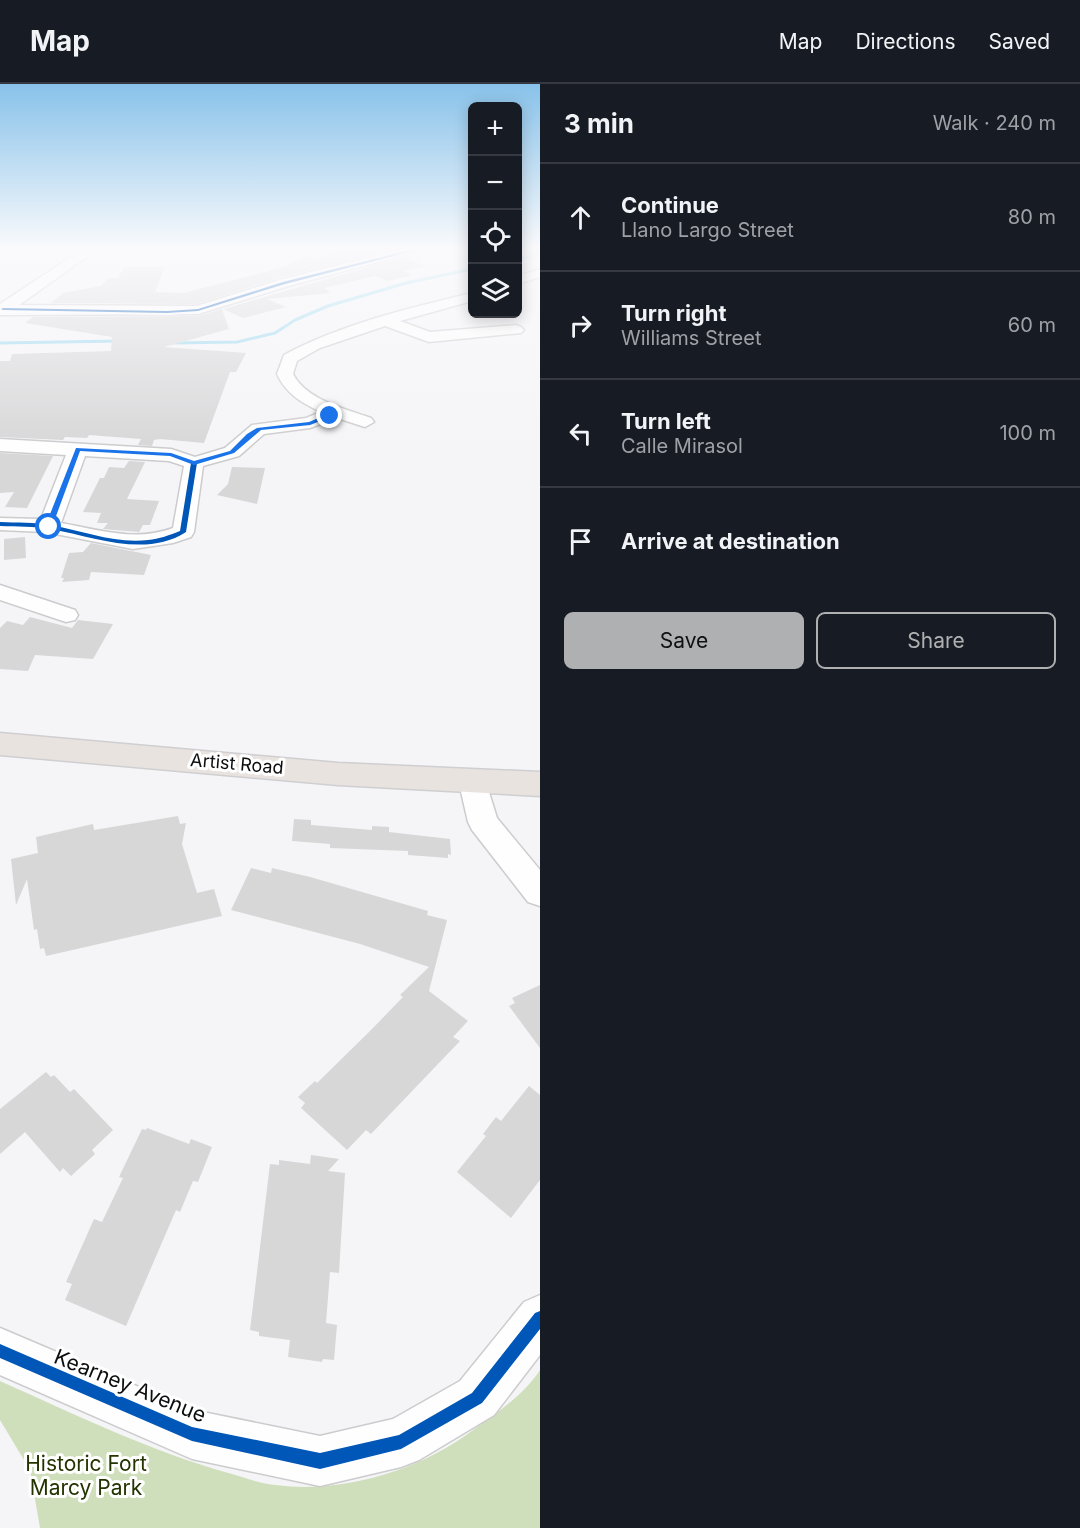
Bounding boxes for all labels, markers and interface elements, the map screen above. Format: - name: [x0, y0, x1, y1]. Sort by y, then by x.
- text: Map: [30, 24, 90, 58]
- text: Map: [779, 29, 822, 54]
- text: Directions: [855, 29, 956, 54]
- text: Saved: [989, 29, 1050, 54]
- map controls: [468, 102, 522, 318]
- button: +: [468, 102, 522, 156]
- text: 3 min: [564, 108, 634, 139]
- text: Walk · 240 m: [933, 111, 1056, 135]
- button: −: [468, 156, 522, 210]
- text: Continue: [621, 192, 719, 218]
- icon: ahead: [564, 201, 597, 234]
- text: 80 m: [1008, 205, 1056, 229]
- button: locate: [468, 210, 522, 264]
- text: Llano Largo Street: [621, 218, 794, 242]
- button: layers: [468, 264, 522, 318]
- text: Turn right: [621, 300, 727, 326]
- icon: right: [564, 309, 597, 342]
- text: 60 m: [1008, 313, 1056, 337]
- text: Williams Street: [621, 326, 761, 350]
- route end: [316, 402, 342, 428]
- text: Turn left: [621, 408, 711, 434]
- icon: left: [564, 417, 597, 450]
- text: 100 m: [999, 421, 1056, 445]
- text: Calle Mirasol: [621, 434, 743, 458]
- route start: [35, 513, 61, 539]
- icon: arrive: [564, 525, 597, 558]
- text: Arrive at destination: [621, 528, 840, 554]
- button: Save: [564, 612, 804, 669]
- button: Share: [816, 612, 1056, 669]
- street label: Artist Road: [190, 749, 285, 778]
- street label: Kearney Avenue: [51, 1344, 210, 1427]
- park label: Historic Fort Marcy Park: [25, 1451, 147, 1500]

